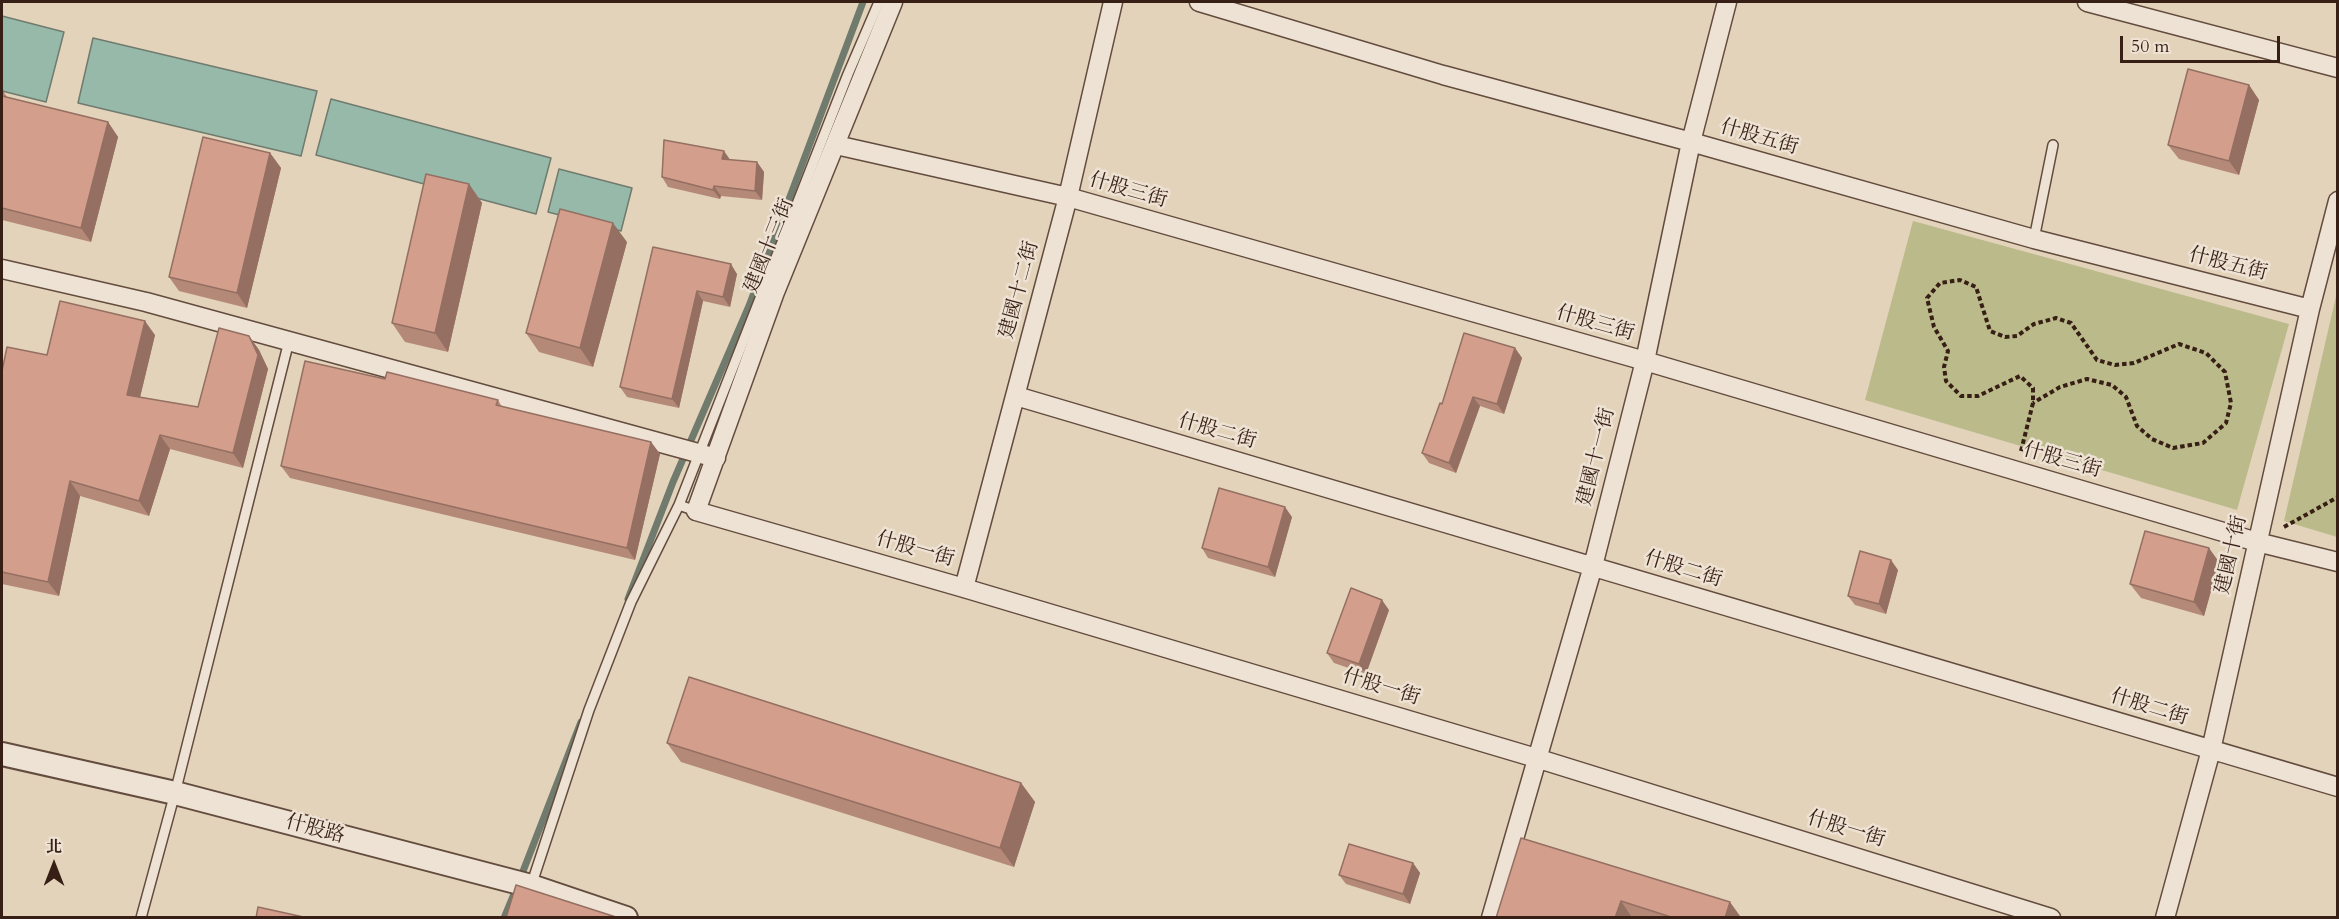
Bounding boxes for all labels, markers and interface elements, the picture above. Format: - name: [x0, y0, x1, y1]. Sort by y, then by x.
- scale bar: [2123, 24, 2284, 62]
- text: 50 m: [2131, 34, 2170, 59]
- street label: 什股五街: [1717, 115, 1801, 161]
- street label: 什股三街: [1086, 168, 1170, 214]
- street label: 建國十三街: [740, 195, 800, 297]
- street label: 建國十二街: [995, 239, 1045, 341]
- street label: 什股五街: [2186, 244, 2270, 286]
- street label: 什股三街: [1553, 301, 1637, 347]
- street label: 建國十一街: [1573, 406, 1621, 508]
- street label: 什股二街: [1175, 409, 1259, 455]
- street label: 什股三街: [2020, 438, 2104, 484]
- street label: 建國十街: [2211, 513, 2253, 597]
- street label: 什股一街: [873, 527, 957, 573]
- street label: 什股二街: [1641, 547, 1725, 593]
- street label: 什股一街: [1339, 665, 1423, 711]
- street label: 什股二街: [2107, 685, 2191, 731]
- street label: 什股一街: [1804, 807, 1888, 853]
- street label: 什股路: [283, 811, 347, 849]
- north arrow: [24, 835, 84, 895]
- text: 北: [46, 836, 62, 858]

